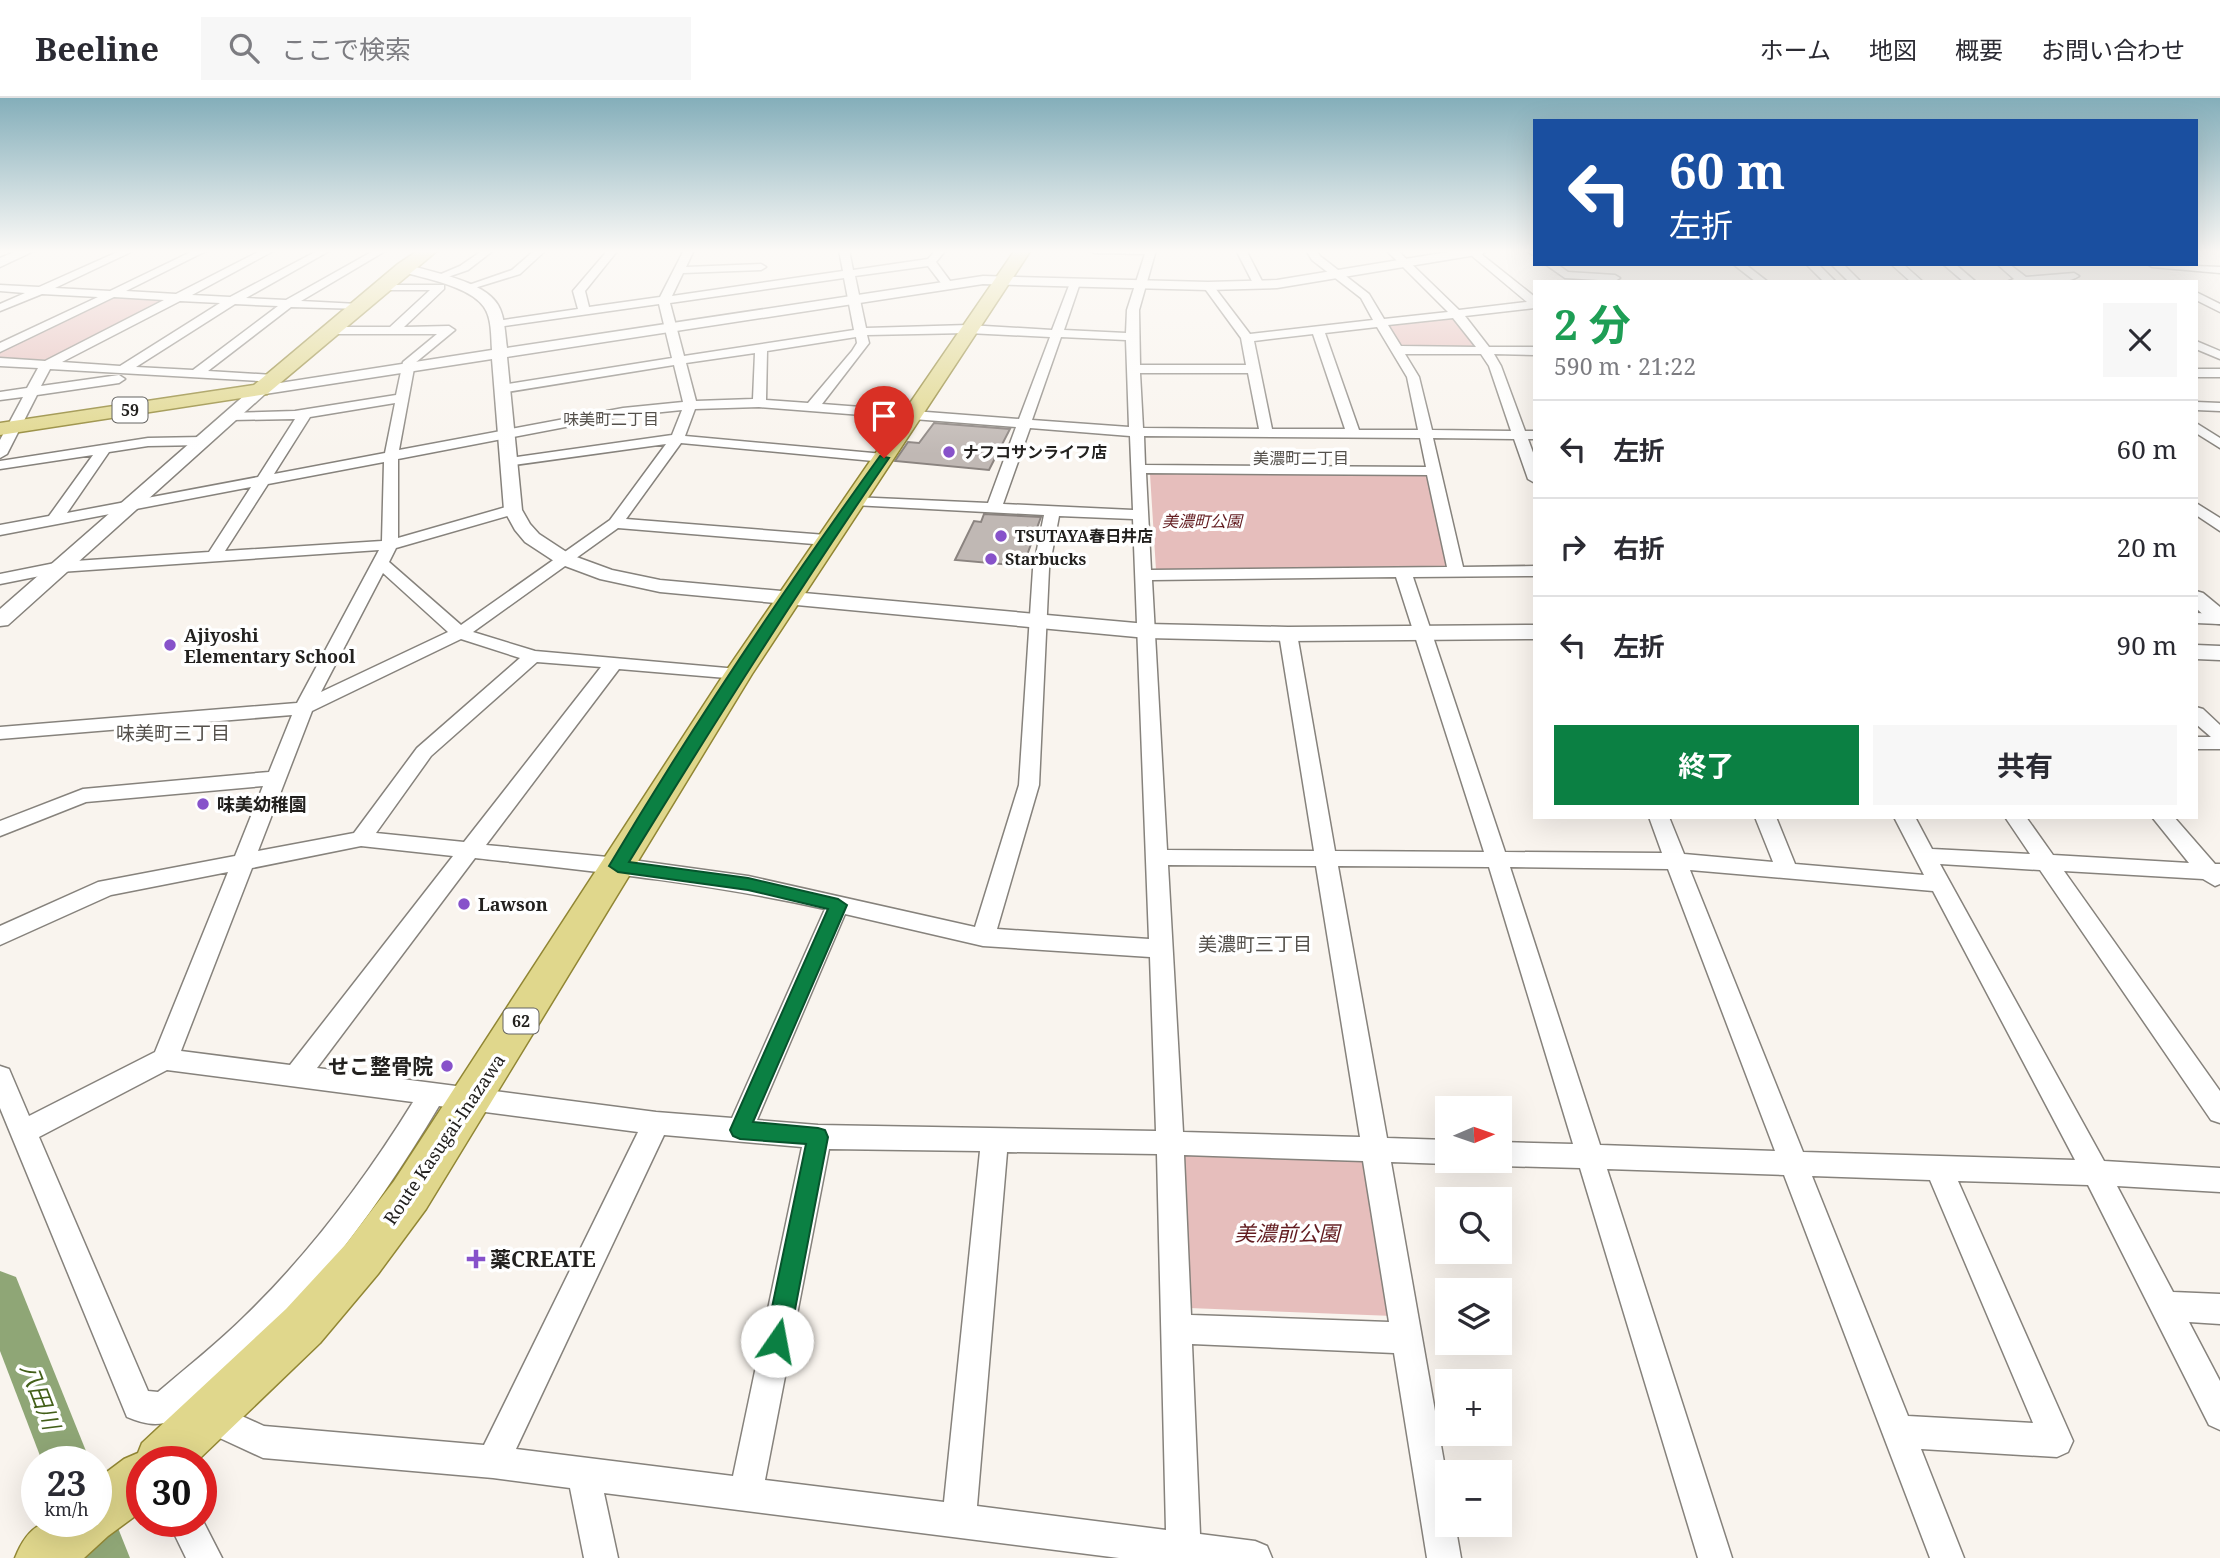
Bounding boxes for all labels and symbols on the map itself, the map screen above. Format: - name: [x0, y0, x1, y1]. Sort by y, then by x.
- pin: [854, 386, 914, 458]
- road number: 59: [113, 398, 148, 422]
- district label: 味美町二丁目: [563, 408, 659, 430]
- place label: ナフコサンライフ店: [963, 441, 1107, 463]
- marker: ナフコサンライフ店: [941, 444, 957, 460]
- district label: 美濃町二丁目: [1253, 447, 1349, 469]
- park label: 美濃町公園: [1162, 510, 1244, 532]
- place label: TSUTAYA春日井店: [1015, 525, 1153, 547]
- marker: TSUTAYA春日井店: [993, 528, 1009, 544]
- place label: Starbucks: [1005, 548, 1086, 570]
- marker: Starbucks: [983, 551, 999, 567]
- place label: Ajiyoshi Elementary School: [184, 623, 356, 668]
- marker: Ajiyoshi Elementary School: [162, 637, 178, 653]
- district label: 味美町三丁目: [116, 720, 230, 746]
- place label: 味美幼稚園: [217, 792, 307, 816]
- marker: 味美幼稚園: [195, 796, 211, 812]
- place label: Lawson: [478, 892, 548, 916]
- marker: Lawson: [456, 896, 472, 912]
- district label: 美濃町三丁目: [1198, 931, 1312, 957]
- road number: 62: [504, 1009, 538, 1034]
- street label: Route Kasugai-Inazawa: [378, 1049, 510, 1229]
- place label: せこ整骨院: [328, 1052, 433, 1080]
- marker: せこ整骨院: [439, 1058, 455, 1074]
- north arrow: [1435, 1096, 1512, 1172]
- park label: 美濃前公園: [1235, 1219, 1342, 1247]
- place label: 薬CREATE: [490, 1245, 596, 1273]
- marker: 薬CREATE: [468, 1251, 484, 1267]
- position arrow: [740, 1304, 814, 1378]
- water label: 八田川: [14, 1358, 69, 1437]
- speed limit sign: 30: [126, 1446, 217, 1537]

